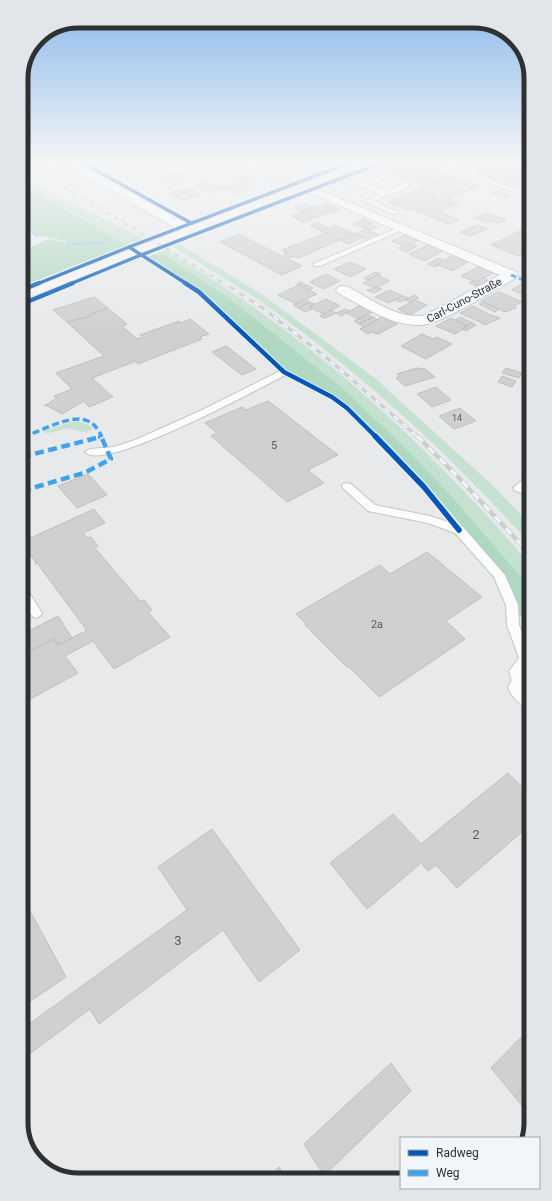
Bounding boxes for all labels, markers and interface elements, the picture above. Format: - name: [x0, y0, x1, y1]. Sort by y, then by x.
- street label: Carl-Cuno-Straße: [424, 275, 504, 326]
- house number: 14: [452, 413, 462, 423]
- house number: 5: [271, 439, 277, 452]
- house number: 2a: [371, 618, 383, 631]
- house number: 2: [472, 827, 480, 842]
- house number: 3: [174, 933, 182, 948]
- legend: [400, 1137, 540, 1189]
- text: Radweg: [436, 1146, 479, 1160]
- text: Weg: [436, 1166, 460, 1180]

